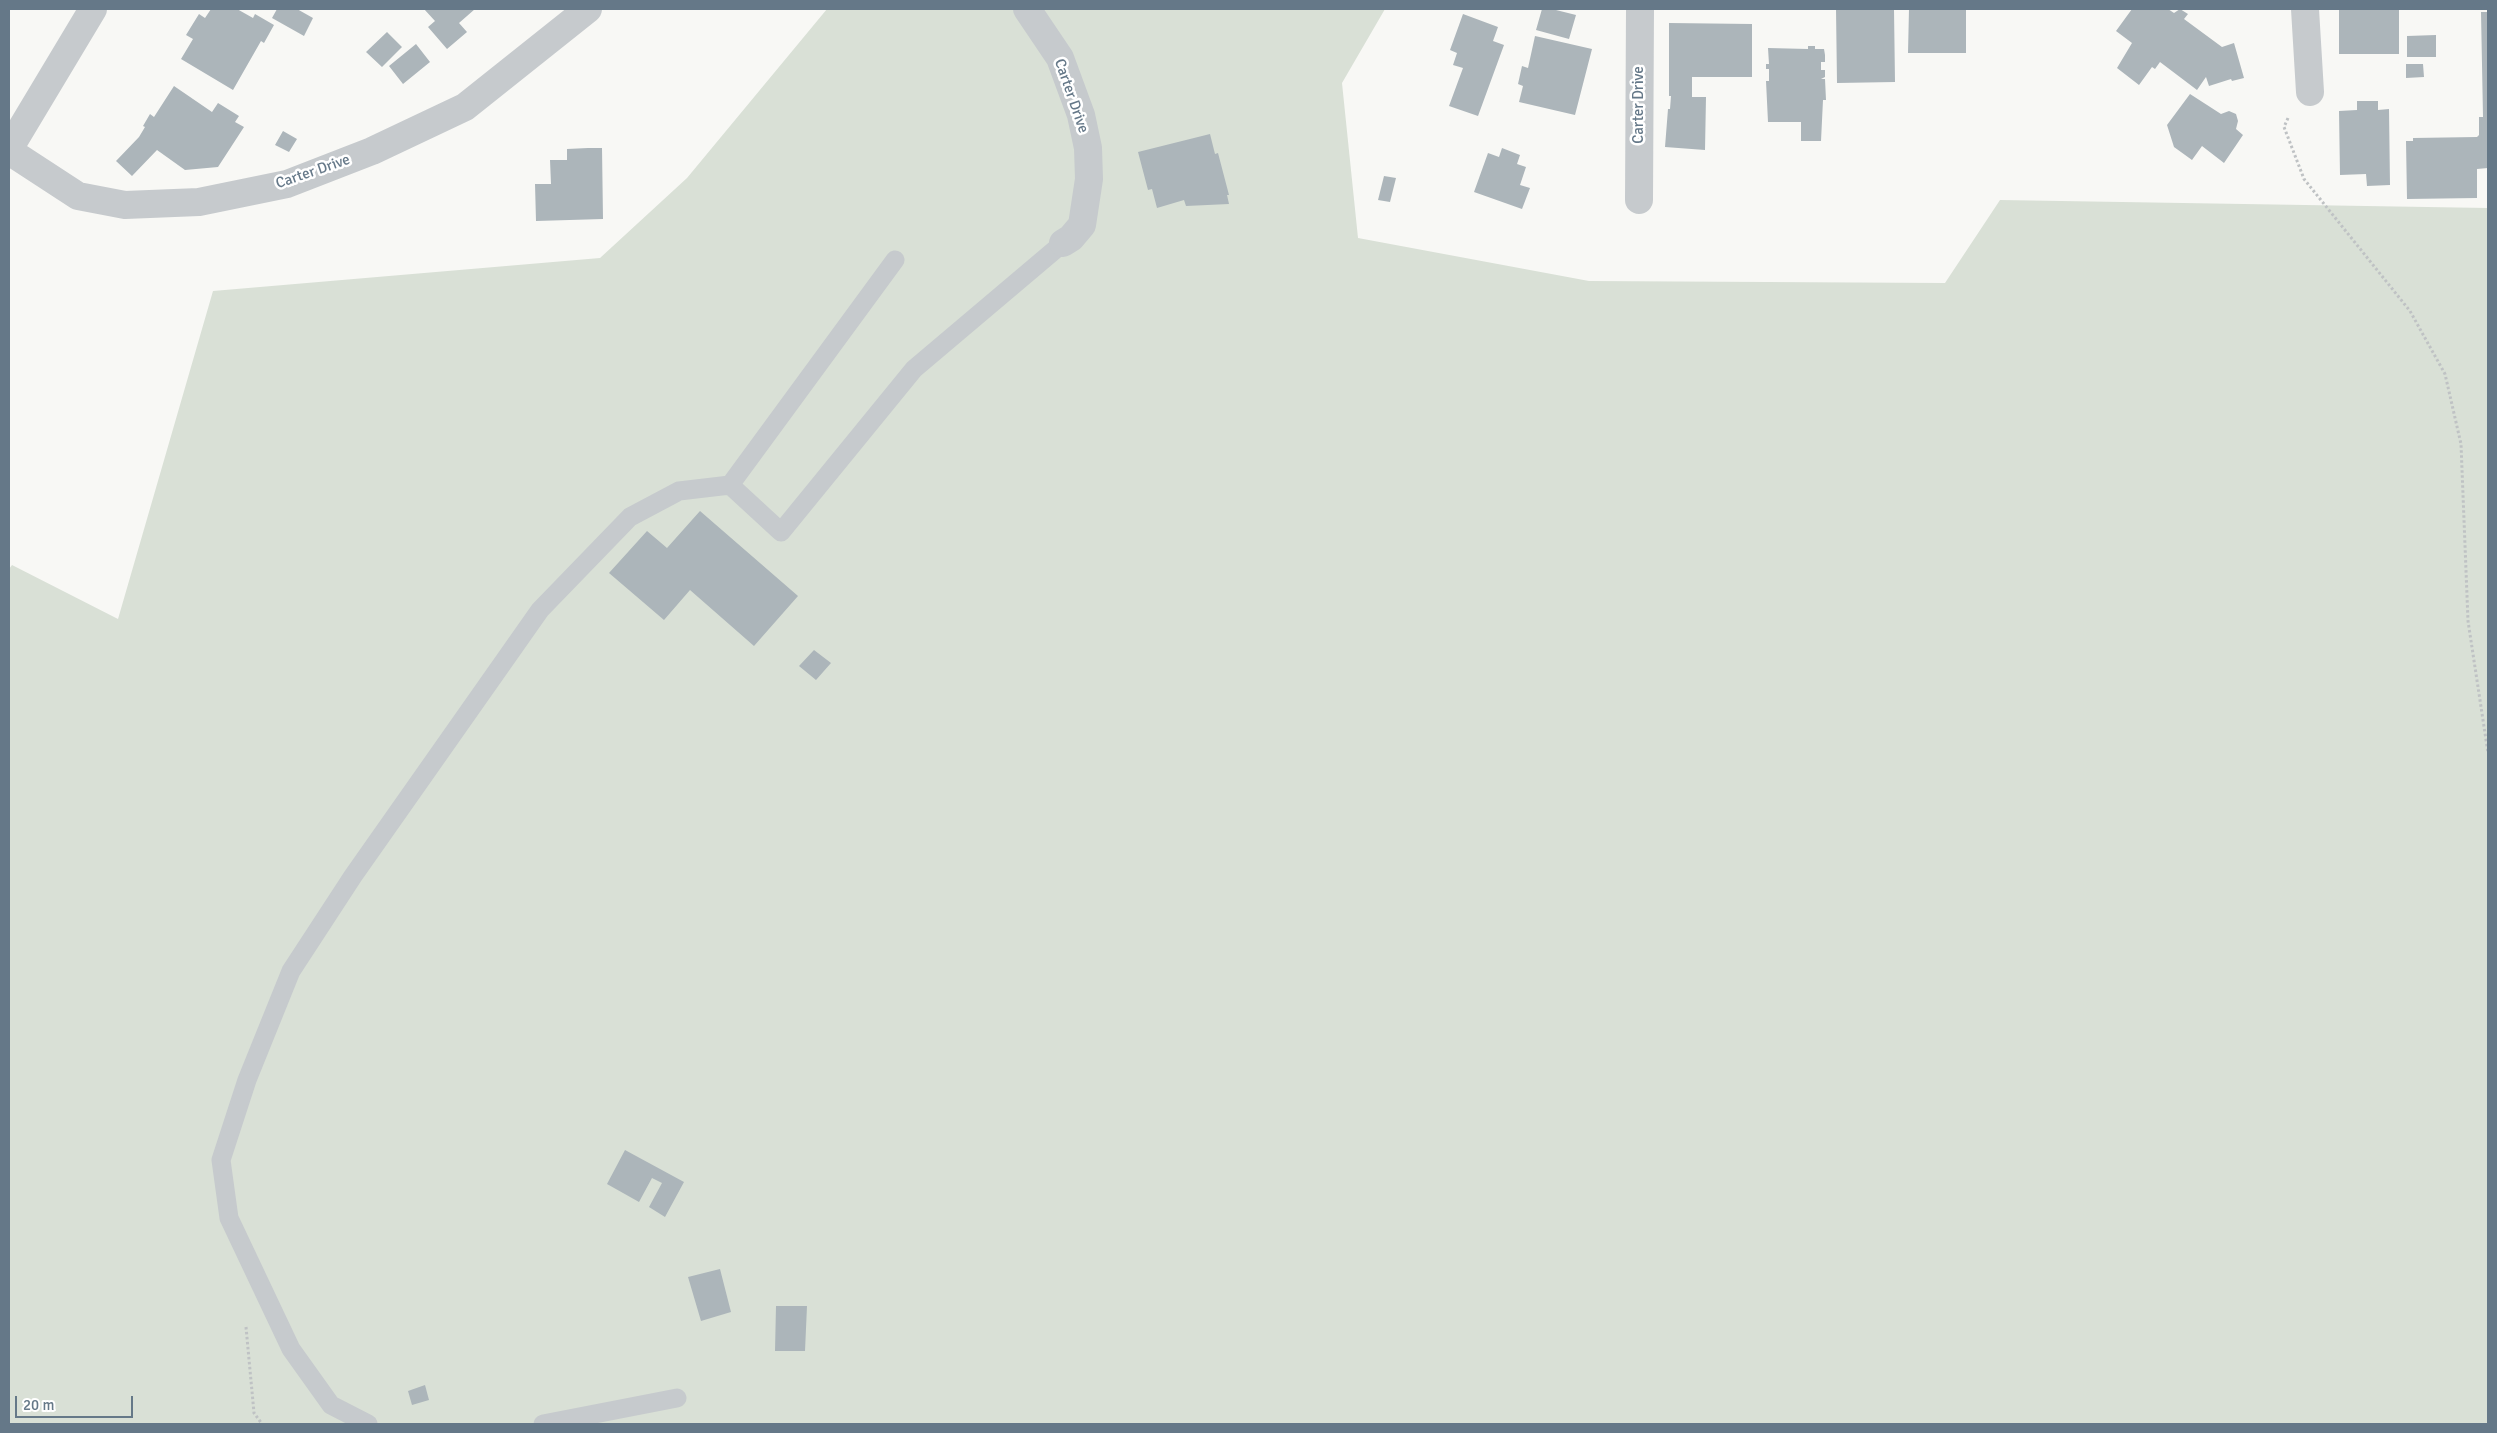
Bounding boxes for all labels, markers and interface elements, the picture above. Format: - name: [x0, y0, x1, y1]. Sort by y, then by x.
- street label: Carter Drive: [1050, 56, 1092, 136]
- street label: Carter Drive: [1630, 66, 1648, 144]
- street label: Carter Drive: [273, 151, 353, 193]
- scale bar: [18, 1386, 135, 1418]
- text: 20 m: [23, 1396, 54, 1414]

